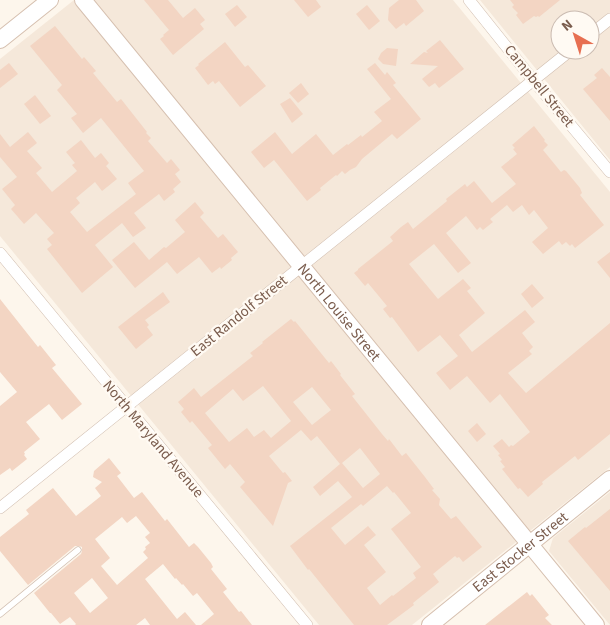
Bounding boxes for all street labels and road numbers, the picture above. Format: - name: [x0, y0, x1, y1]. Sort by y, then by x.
- street label: Campbell Street: [499, 40, 579, 132]
- street label: North Louise Street: [293, 259, 386, 366]
- street label: East Randolf Street: [186, 270, 292, 362]
- street label: North Maryland Avenue: [98, 376, 208, 502]
- street label: East Stocker Street: [468, 507, 572, 597]

